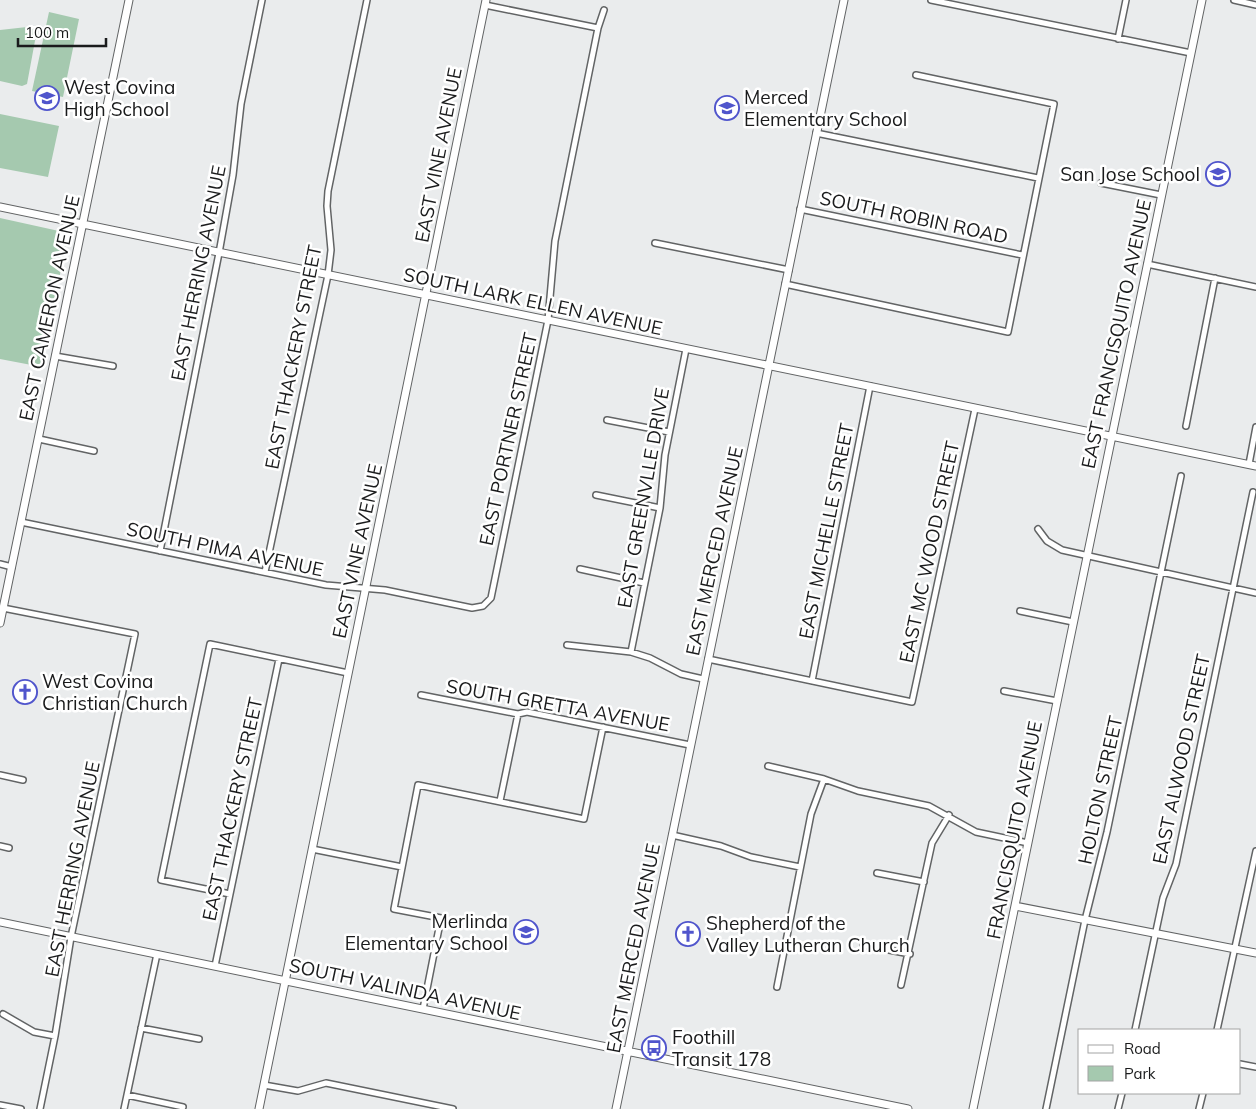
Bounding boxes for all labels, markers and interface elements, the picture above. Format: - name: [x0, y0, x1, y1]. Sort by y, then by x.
- scale bar: [18, 15, 105, 47]
- text: 100 m: [25, 23, 69, 42]
- street label: EAST VINE AVENUE: [409, 65, 467, 245]
- place label: West Covina High School: [64, 75, 175, 121]
- school or university icon: West Covina High School: [34, 85, 60, 111]
- place label: Merced Elementary School: [744, 85, 907, 131]
- school or university icon: Merced Elementary School: [714, 95, 740, 121]
- school or university icon: San Jose School: [1205, 161, 1231, 187]
- place label: San Jose School: [1060, 162, 1200, 186]
- street label: EAST HERRING AVENUE: [165, 163, 231, 383]
- street label: SOUTH ROBIN ROAD: [818, 185, 1010, 249]
- street label: EAST CAMERON AVENUE: [13, 193, 85, 423]
- street label: EAST FRANCISQUITO AVENUE: [1076, 197, 1156, 471]
- street label: EAST THACKERY STREET: [259, 242, 327, 471]
- street label: SOUTH LARK ELLEN AVENUE: [401, 262, 665, 340]
- street label: EAST PORTNER STREET: [474, 330, 542, 548]
- street label: EAST GREENVLLE DRIVE: [612, 386, 674, 610]
- street label: EAST MICHELLE STREET: [793, 421, 859, 641]
- street label: EAST MC WOOD STREET: [894, 438, 964, 665]
- street label: EAST MERCED AVENUE: [680, 444, 748, 658]
- street label: EAST VINE AVENUE: [327, 462, 387, 640]
- street label: SOUTH PIMA AVENUE: [124, 516, 326, 582]
- street label: EAST ALWOOD STREET: [1147, 651, 1215, 866]
- place label: West Covina Christian Church: [42, 669, 188, 715]
- street label: SOUTH GRETTA AVENUE: [444, 674, 672, 736]
- church icon: West Covina Christian Church: [12, 679, 38, 705]
- street label: EAST THACKERY STREET: [197, 694, 268, 923]
- street label: HOLTON STREET: [1073, 713, 1128, 867]
- street label: FRANCISQUITO AVENUE: [981, 719, 1047, 941]
- street label: EAST HERRING AVENUE: [39, 759, 105, 979]
- street label: EAST MERCED AVENUE: [601, 841, 665, 1055]
- place label: Merlinda Elementary School: [345, 909, 508, 955]
- place label: Shepherd of the Valley Lutheran Church: [706, 911, 910, 957]
- school or university icon: Merlinda Elementary School: [513, 919, 539, 945]
- church icon: Shepherd of the Valley Lutheran Church: [675, 921, 701, 947]
- street label: SOUTH VALINDA AVENUE: [287, 953, 523, 1025]
- place label: Foothill Transit 178: [672, 1025, 771, 1071]
- legend: [1078, 1029, 1241, 1094]
- bus stop icon: Foothill Transit 178: [641, 1035, 667, 1061]
- text: Road: [1124, 1039, 1161, 1058]
- text: Park: [1124, 1064, 1156, 1083]

